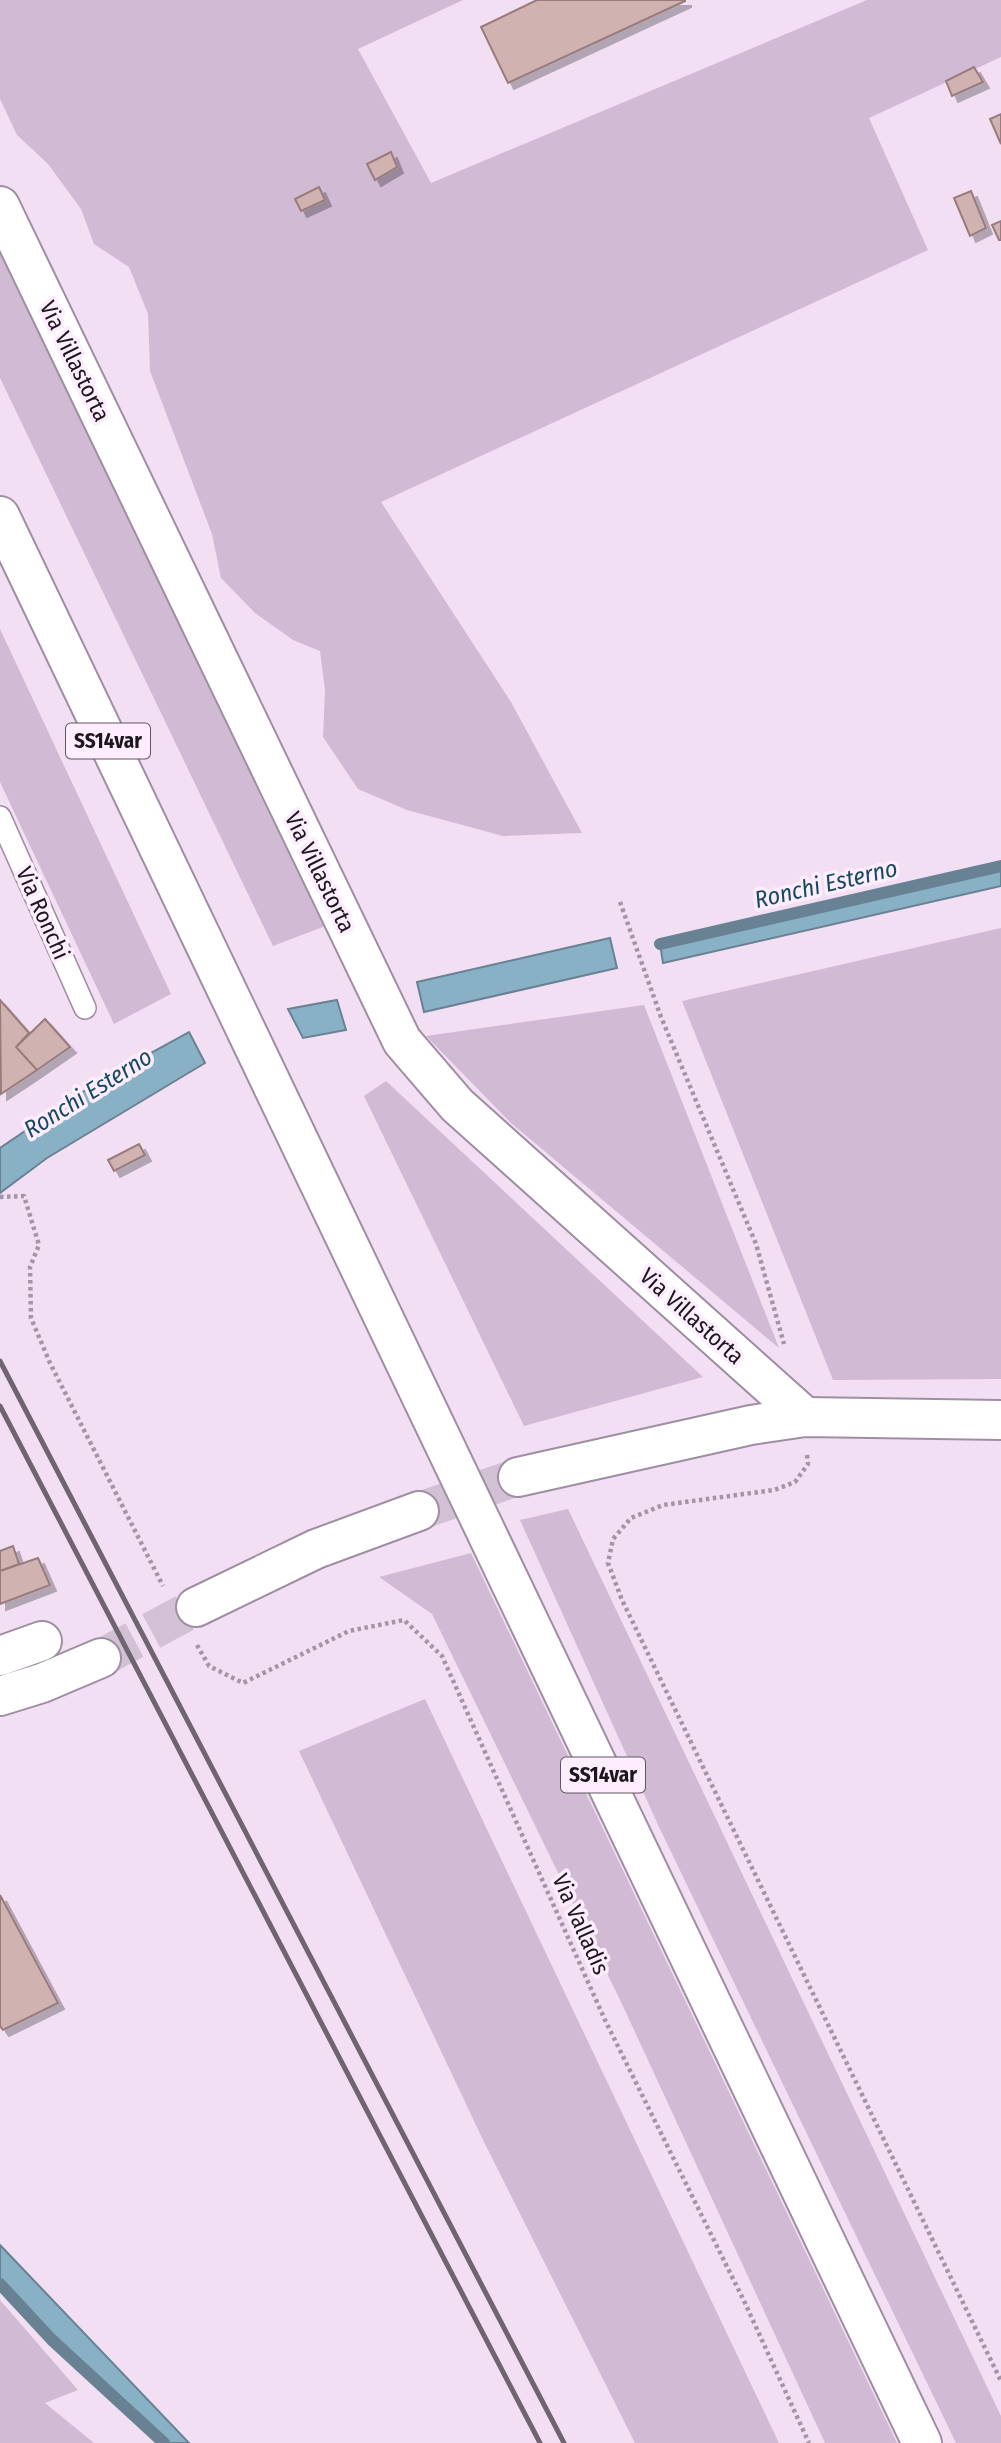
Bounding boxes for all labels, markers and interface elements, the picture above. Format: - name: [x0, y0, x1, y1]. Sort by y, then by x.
- street label: Via Villastorta: [34, 296, 116, 426]
- road number: SS14var: [66, 724, 150, 758]
- street label: Via Villastorta: [279, 807, 361, 937]
- water label: Ronchi Esterno: [752, 854, 900, 914]
- street label: Via Ronchi: [10, 862, 76, 964]
- water label: Ronchi Esterno: [19, 1043, 157, 1143]
- street label: Via Villastorta: [634, 1262, 750, 1370]
- road number: SS14var: [561, 1758, 645, 1792]
- street label: Via Valladis: [546, 1869, 616, 1979]

